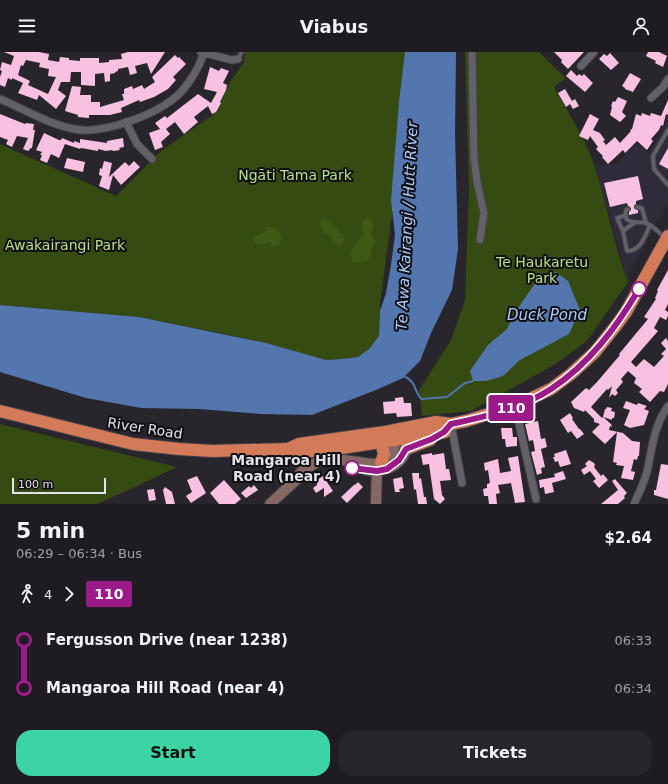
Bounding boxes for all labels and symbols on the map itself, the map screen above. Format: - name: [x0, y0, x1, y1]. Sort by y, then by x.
- water label: Te Awa Kairangi / Hutt River: [393, 120, 422, 331]
- park label: Ngāti Tama Park: [238, 167, 353, 183]
- park label: Awakairangi Park: [5, 237, 126, 253]
- park label: Te Haukaretu Park: [495, 254, 588, 286]
- unlabelled marker: [631, 281, 647, 297]
- water label: Duck Pond: [507, 306, 587, 324]
- line badge: 110: [488, 395, 534, 421]
- street label: River Road: [106, 414, 184, 442]
- place label: Mangaroa Hill Road (near 4): [231, 452, 341, 484]
- marker: Mangaroa Hill Road (near 4): [344, 460, 360, 476]
- scale bar: [12, 476, 106, 495]

